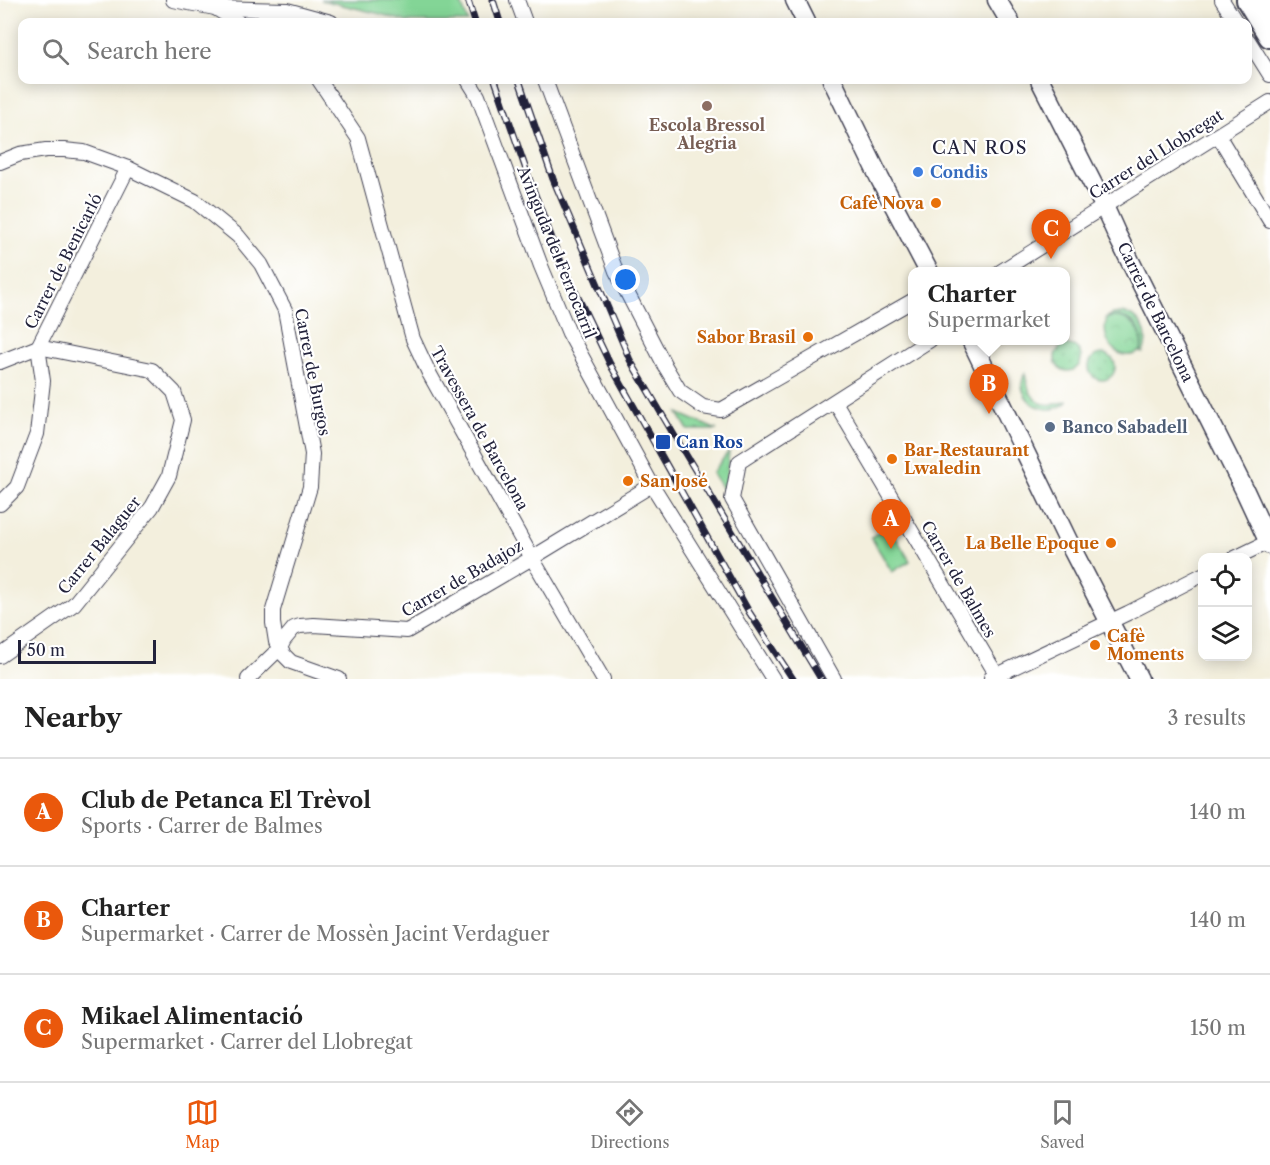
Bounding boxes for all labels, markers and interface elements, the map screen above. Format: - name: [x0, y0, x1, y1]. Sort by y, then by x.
- search box: [18, 18, 1252, 84]
- icon: search: [39, 35, 72, 68]
- text: Search here: [87, 38, 212, 65]
- marker: Escola Bressol Alegria: [700, 99, 714, 113]
- street label: Carrer del Llobregat: [1085, 105, 1227, 203]
- place label: Escola Bressol Alegria: [649, 115, 766, 153]
- district label: CAN ROS: [932, 137, 1028, 159]
- street label: Avinguda del Ferrocarril: [513, 162, 601, 341]
- place label: Condis: [930, 162, 988, 182]
- marker: Condis: [911, 165, 925, 179]
- street label: Carrer de Benicarló: [20, 190, 106, 332]
- place label: Cafè Nova: [840, 193, 925, 213]
- marker: Cafè Nova: [929, 196, 943, 210]
- pin: C: [1032, 210, 1070, 259]
- street label: Carrer de Barcelona: [1113, 239, 1199, 386]
- your location: [611, 265, 640, 294]
- popup: [908, 267, 1070, 345]
- text: Charter: [928, 281, 1017, 308]
- street label: Carrer de Burgos: [291, 307, 335, 437]
- text: Supermarket: [928, 308, 1050, 332]
- place label: Sabor Brasil: [697, 327, 796, 347]
- marker: Sabor Brasil: [801, 330, 815, 344]
- street label: Travessera de Barcelona: [427, 343, 534, 514]
- pin: B: [970, 364, 1008, 414]
- place label: Banco Sabadell: [1062, 417, 1188, 437]
- marker: Banco Sabadell: [1043, 420, 1057, 434]
- place label: Can Ros: [676, 432, 743, 452]
- marker: Can Ros: [654, 433, 672, 451]
- place label: Bar-Restaurant Lwaledin: [904, 440, 1030, 478]
- marker: Bar-Restaurant Lwaledin: [885, 452, 899, 466]
- place label: San José: [640, 471, 708, 491]
- marker: San José: [621, 474, 635, 488]
- street label: Carrer Balaguer: [53, 492, 145, 598]
- pin: A: [872, 500, 910, 549]
- street label: Carrer de Balmes: [917, 517, 1001, 641]
- place label: La Belle Epoque: [965, 533, 1099, 553]
- street label: Carrer de Badajoz: [398, 535, 526, 621]
- marker: La Belle Epoque: [1104, 536, 1118, 550]
- map controls: [1198, 553, 1252, 661]
- button: locate: [1198, 553, 1252, 607]
- button: layers: [1198, 607, 1252, 661]
- place label: Cafè Moments: [1107, 626, 1184, 664]
- scale bar: [18, 637, 156, 664]
- marker: Cafè Moments: [1088, 638, 1102, 652]
- text: 50 m: [27, 640, 65, 660]
- text: Nearby: [24, 702, 122, 734]
- text: 3 results: [1168, 706, 1246, 730]
- text: Club de Petanca El Trèvol: [81, 787, 371, 814]
- text: A: [36, 800, 51, 824]
- text: 140 m: [1189, 800, 1246, 824]
- text: Sports · Carrer de Balmes: [81, 814, 323, 838]
- text: Charter: [81, 895, 170, 922]
- text: B: [36, 908, 51, 932]
- text: 140 m: [1189, 908, 1246, 932]
- text: Supermarket · Carrer de Mossèn Jacint Verdaguer: [81, 922, 550, 946]
- text: Mikael Alimentació: [81, 1003, 303, 1030]
- text: C: [35, 1016, 52, 1040]
- text: 150 m: [1190, 1016, 1246, 1040]
- text: Supermarket · Carrer del Llobregat: [81, 1030, 413, 1054]
- tab: Map: [185, 1096, 220, 1152]
- tab: Directions: [590, 1096, 669, 1152]
- tab: Saved: [1040, 1096, 1085, 1152]

